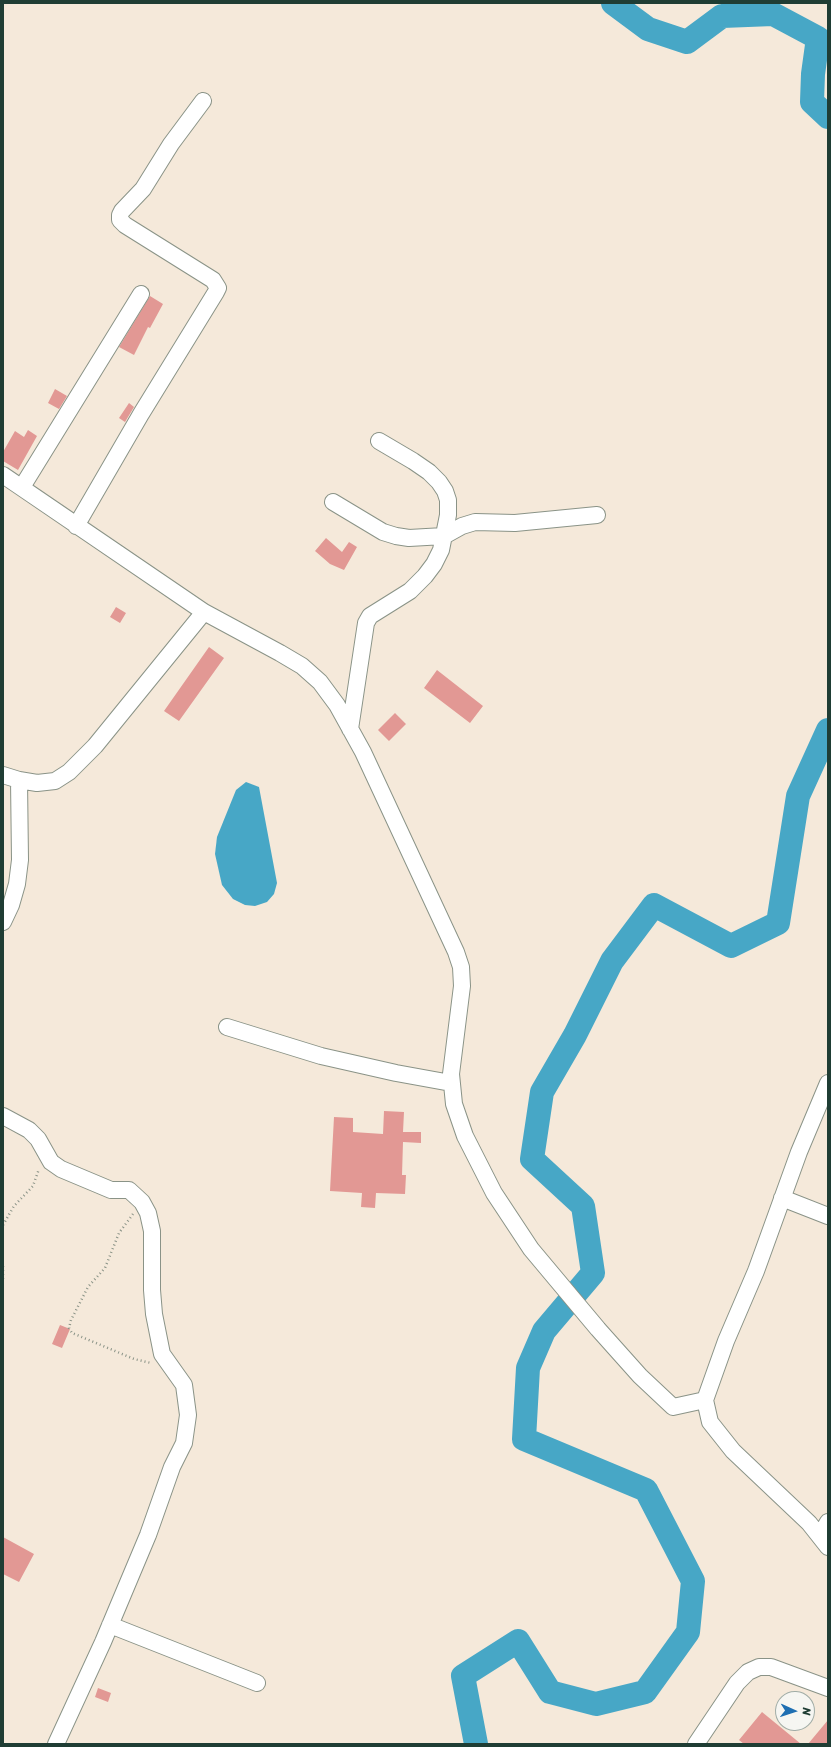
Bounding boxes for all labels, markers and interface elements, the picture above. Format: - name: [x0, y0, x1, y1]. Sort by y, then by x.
- north arrow: [775, 1691, 815, 1731]
- text: N: [797, 1707, 816, 1716]

